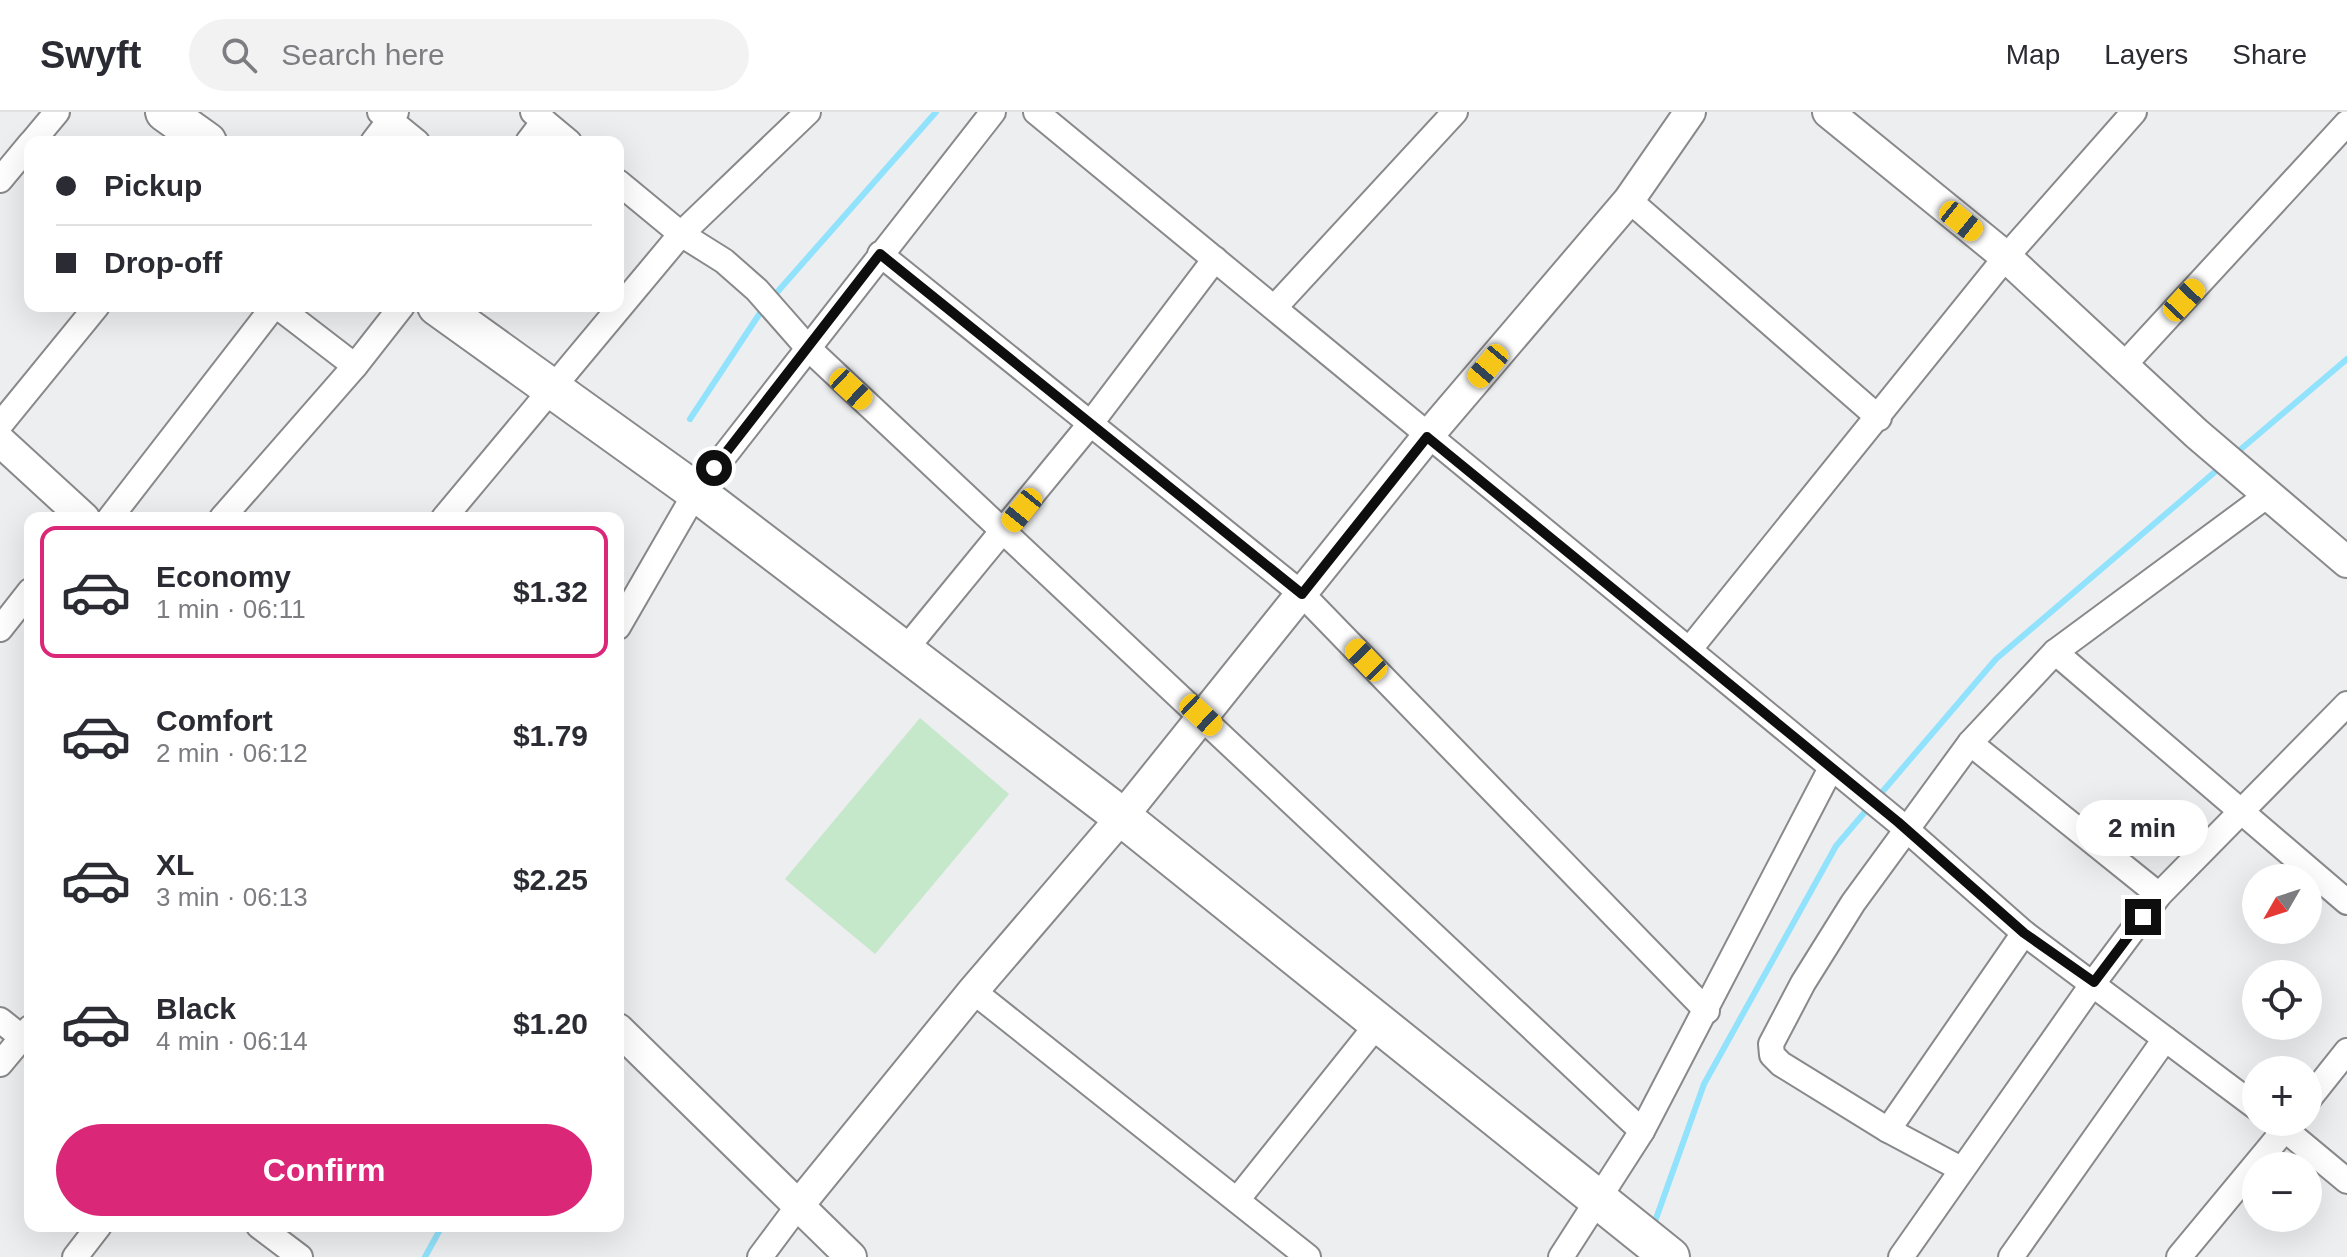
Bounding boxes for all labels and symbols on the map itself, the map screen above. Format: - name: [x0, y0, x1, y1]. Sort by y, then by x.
- car: [1935, 197, 1987, 245]
- car: [2159, 274, 2209, 326]
- car: [1463, 340, 1513, 392]
- car: [825, 364, 877, 414]
- route start: [696, 450, 732, 486]
- car: [998, 484, 1046, 536]
- car: [1341, 634, 1391, 686]
- car: [1175, 690, 1227, 740]
- callout: 2 min: [2077, 801, 2209, 857]
- north arrow: [2242, 864, 2322, 944]
- route end: [2125, 899, 2161, 935]

